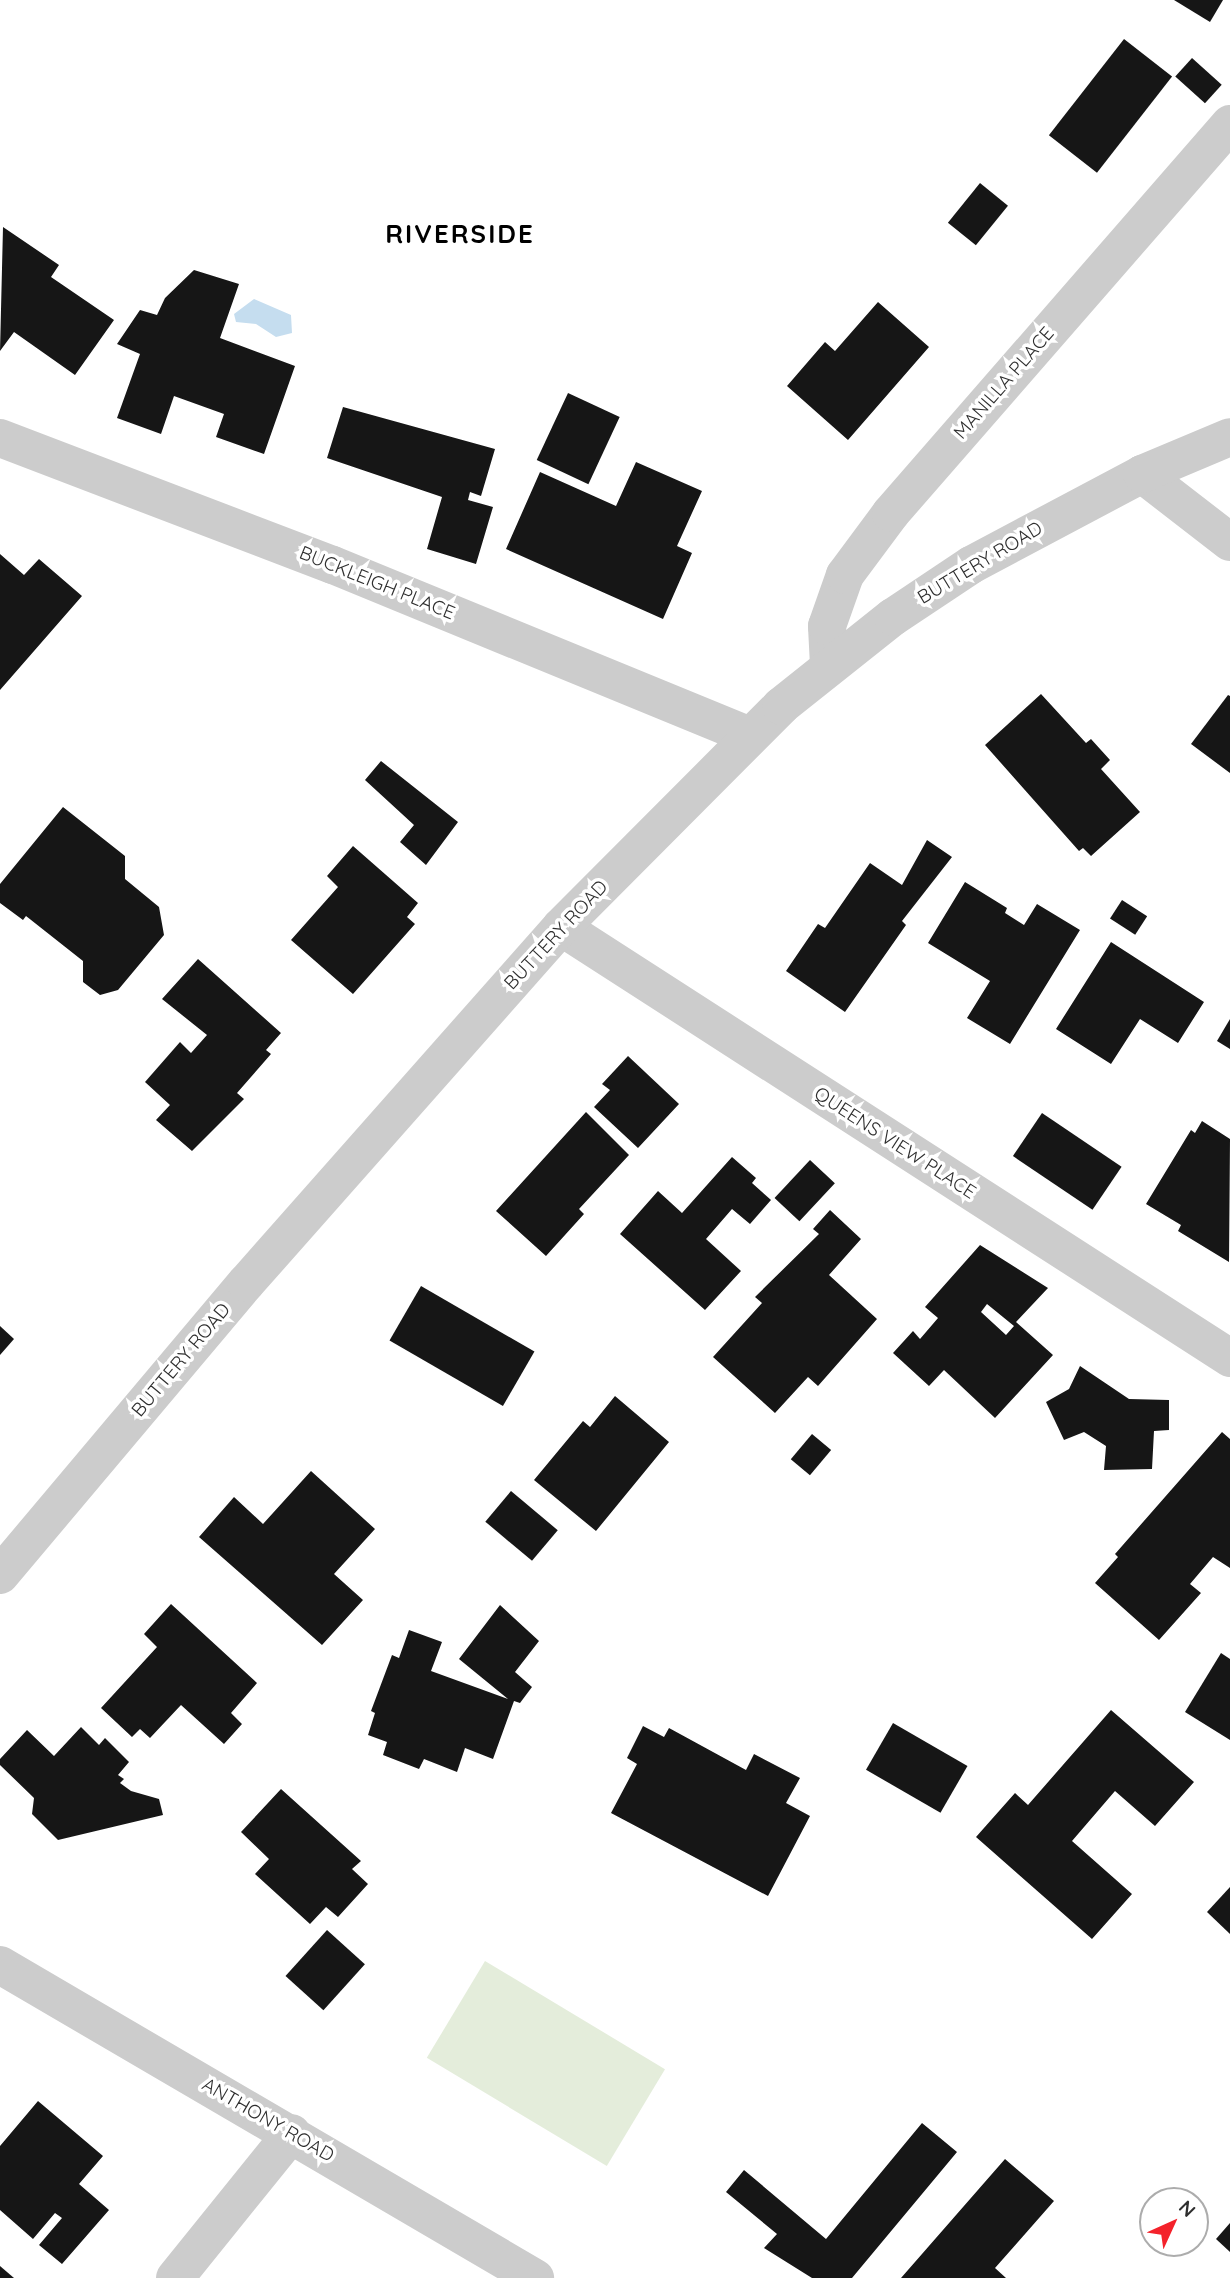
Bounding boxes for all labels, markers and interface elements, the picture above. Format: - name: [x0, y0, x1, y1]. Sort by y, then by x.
- district label: RIVERSIDE: [386, 218, 534, 250]
- street label: MANILLA PLACE: [949, 322, 1059, 444]
- street label: BUTTERY ROAD: [914, 517, 1046, 609]
- street label: BUCKLEIGH PLACE: [296, 541, 458, 625]
- street label: BUTTERY ROAD: [499, 876, 613, 994]
- street label: QUEENS VIEW PLACE: [810, 1082, 980, 1204]
- street label: BUTTERY ROAD: [127, 1299, 235, 1421]
- street label: ANTHONY ROAD: [198, 2073, 338, 2167]
- north arrow: [1139, 2187, 1209, 2257]
- text: N: [1174, 2195, 1201, 2222]

